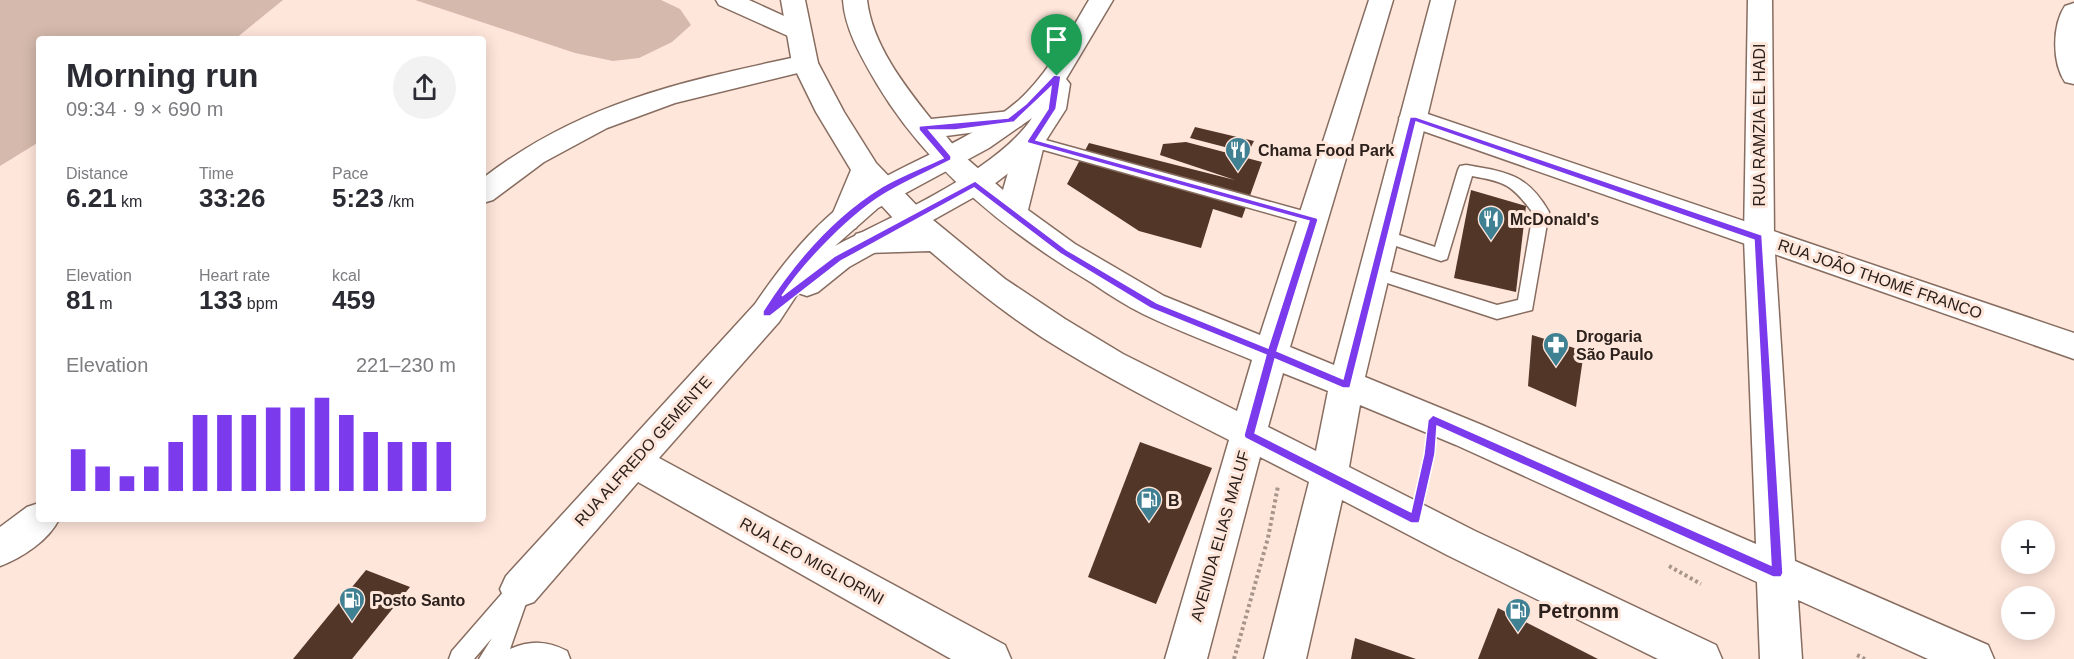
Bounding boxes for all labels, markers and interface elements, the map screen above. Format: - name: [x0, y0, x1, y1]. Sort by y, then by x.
- pin: [1031, 14, 1082, 76]
- icon: arrive: [1040, 23, 1073, 56]
- street label: RUA RAMZIA EL HADI: [1751, 44, 1768, 207]
- button: share: [393, 56, 456, 119]
- text: Morning run: [66, 57, 258, 94]
- text: 09:34 · 9 × 690 m: [66, 98, 223, 120]
- restaurant icon: Chama Food Park: [1223, 135, 1253, 173]
- place label: Chama Food Park: [1258, 142, 1394, 159]
- text: Distance: [66, 165, 128, 182]
- text: Time: [199, 165, 234, 182]
- text: Pace: [332, 165, 368, 182]
- text: 6.21: [66, 183, 117, 213]
- text: 33:26: [199, 183, 266, 213]
- text: 5:23: [332, 183, 384, 213]
- text: km: [117, 193, 142, 210]
- text: /km: [384, 193, 414, 210]
- restaurant icon: McDonald's: [1476, 204, 1506, 242]
- place label: McDonald's: [1510, 211, 1599, 228]
- street label: RUA JOÃO THOMÉ FRANCO: [1776, 234, 1985, 322]
- text: Elevation: [66, 267, 132, 284]
- text: Heart rate: [199, 267, 270, 284]
- text: kcal: [332, 267, 360, 284]
- text: 81: [66, 285, 95, 315]
- text: 133: [199, 285, 242, 315]
- text: 459: [332, 285, 375, 315]
- text: m: [95, 295, 113, 312]
- text: bpm: [242, 295, 278, 312]
- place label: Drogaria São Paulo: [1576, 328, 1654, 363]
- pharmacy icon: Drogaria São Paulo: [1541, 330, 1571, 368]
- text: Elevation: [66, 354, 148, 376]
- text: 221–230 m: [356, 354, 456, 376]
- street label: RUA ALFREDO GEMENTE: [571, 373, 715, 529]
- street label: AVENIDA ELIAS MALUF: [1187, 449, 1253, 623]
- fuel station icon: B: [1134, 485, 1164, 523]
- place label: B: [1168, 492, 1180, 509]
- street label: RUA LEO MIGLIORINI: [737, 514, 887, 608]
- map controls: [2001, 520, 2055, 640]
- button: +: [2001, 520, 2055, 574]
- fuel station icon: Posto Santo: [337, 585, 367, 623]
- button: −: [2001, 586, 2055, 640]
- place label: Posto Santo: [372, 592, 466, 609]
- fuel station icon: Petronm: [1503, 596, 1533, 634]
- place label: Petronm: [1538, 600, 1619, 622]

